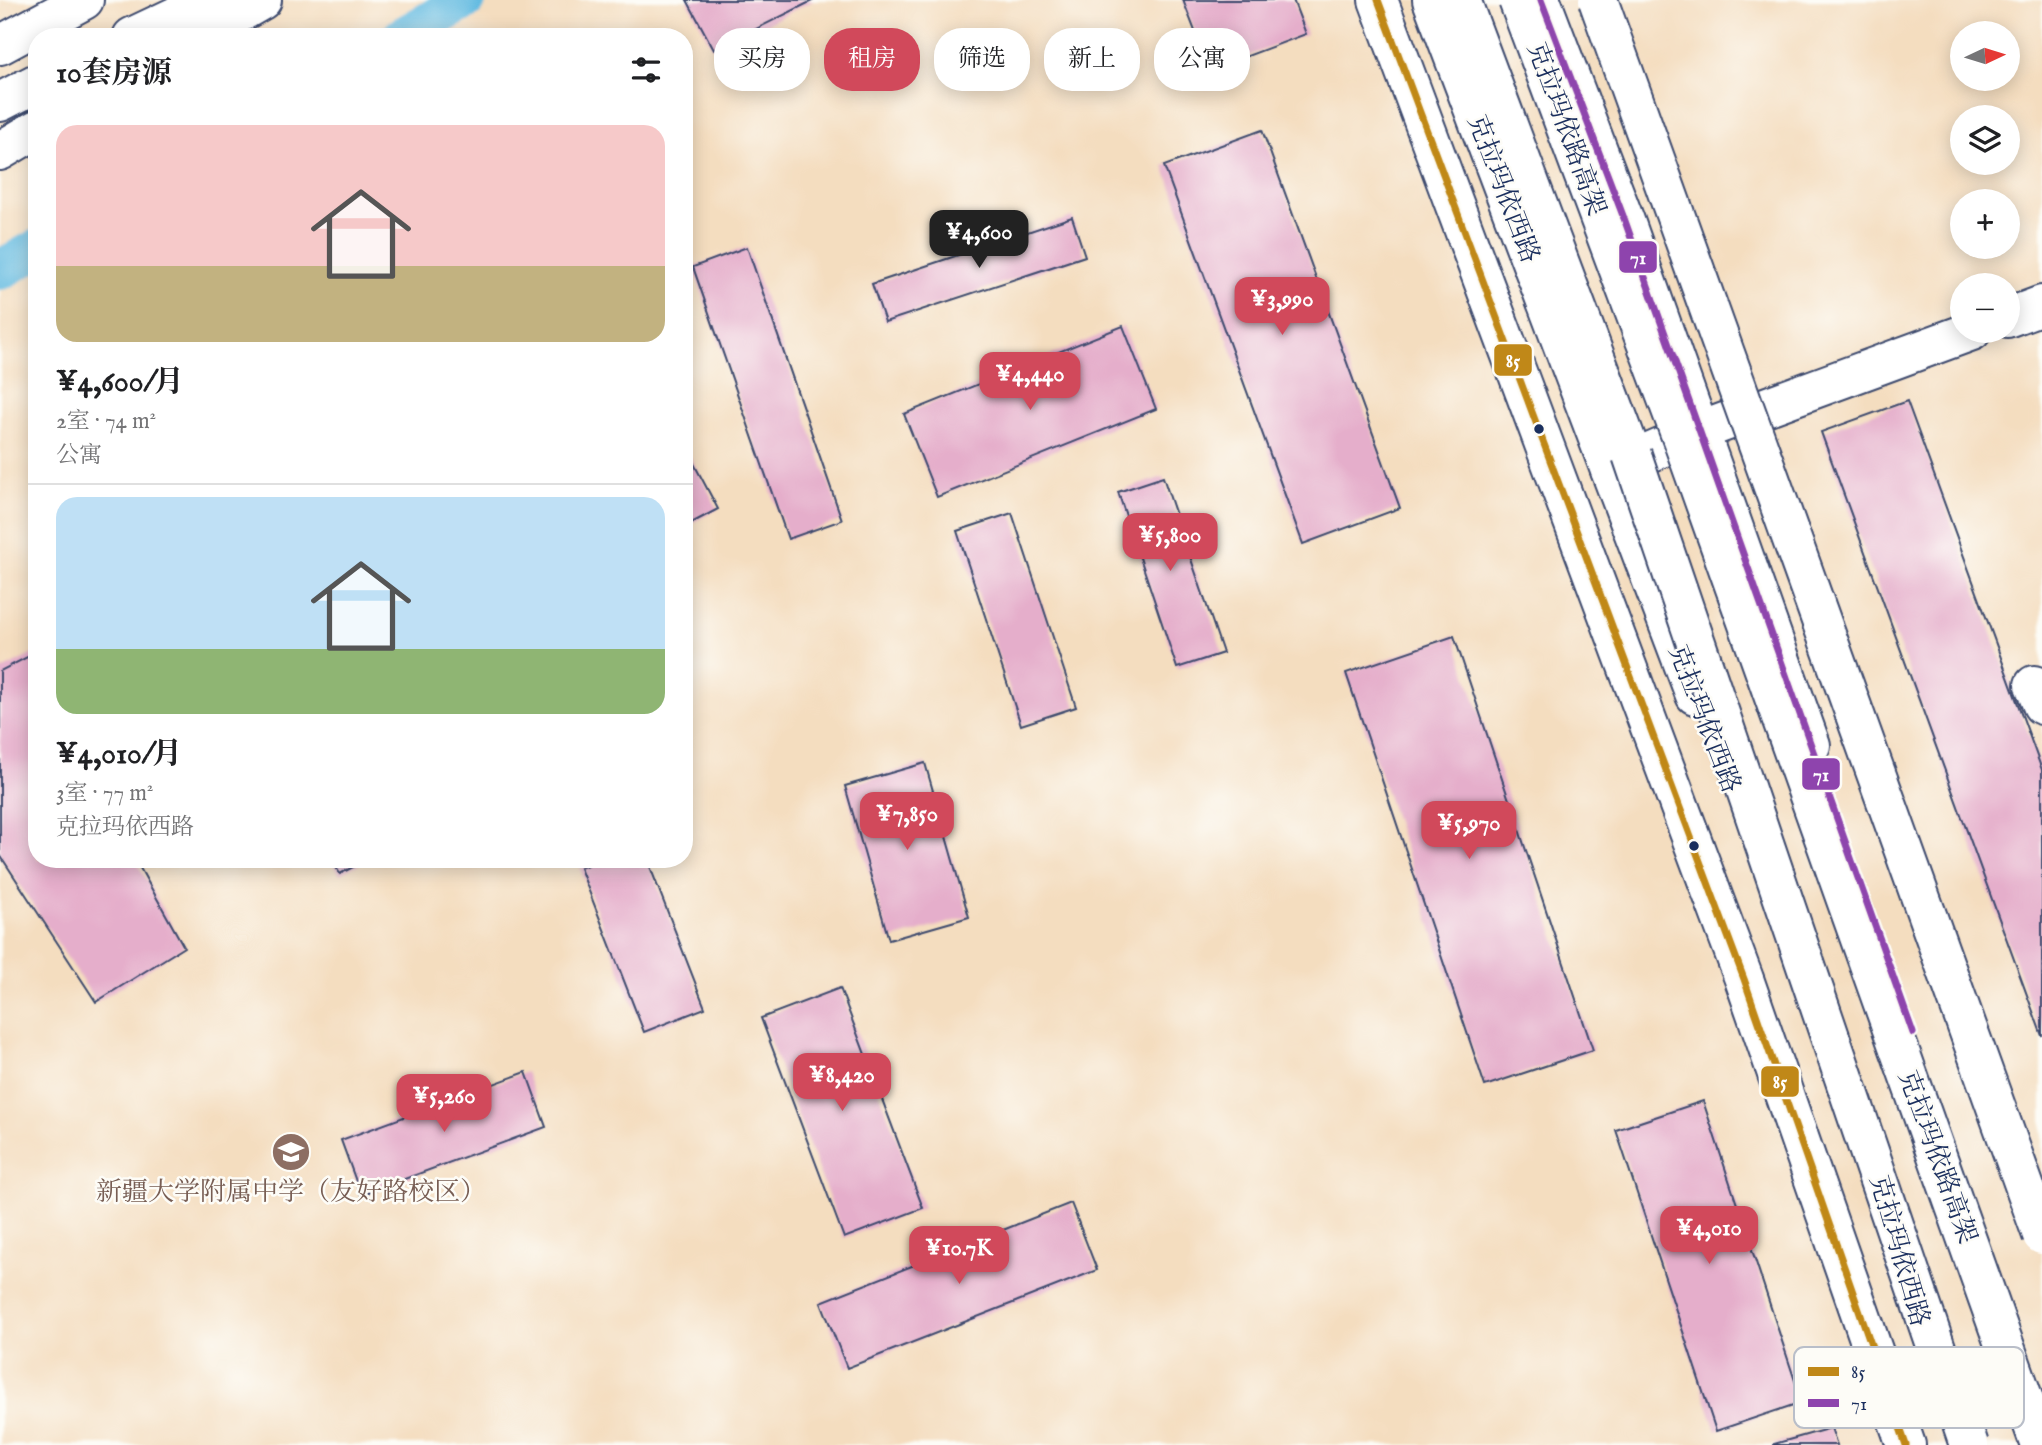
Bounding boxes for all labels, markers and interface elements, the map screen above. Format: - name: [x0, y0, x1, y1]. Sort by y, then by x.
- north arrow: [1950, 21, 2020, 91]
- map controls: [1950, 21, 2020, 343]
- chip: 买房: [714, 28, 810, 91]
- chip: 租房: [824, 28, 920, 91]
- chip: 筛选: [934, 28, 1030, 91]
- chip: 新上: [1044, 28, 1140, 91]
- chip: 公寓: [1154, 28, 1250, 91]
- street label: 克拉玛依路高架: [1519, 38, 1613, 220]
- icon: filters: [627, 51, 665, 89]
- text: 10套房源: [56, 55, 172, 93]
- button: layers: [1950, 105, 2020, 175]
- street label: 克拉玛依西路: [1460, 110, 1546, 268]
- icon: home: [298, 171, 424, 297]
- button: +: [1950, 189, 2020, 259]
- pin: ¥4,600: [922, 210, 1036, 270]
- text: ¥4,600: [945, 218, 1013, 247]
- line badge: 71: [1618, 240, 1658, 274]
- text: 71: [1630, 247, 1646, 271]
- button: −: [1950, 273, 2020, 343]
- pin: ¥3,990: [1225, 278, 1339, 337]
- text: ¥3,990: [1251, 285, 1313, 314]
- line badge: 85: [1493, 343, 1533, 377]
- text: 85: [1506, 350, 1520, 374]
- pin: ¥4,440: [973, 352, 1087, 412]
- text: ¥4,440: [995, 360, 1065, 389]
- text: ¥4,600/月: [56, 364, 184, 402]
- text: 2室 · 74 m²: [56, 407, 156, 436]
- unlabelled marker: [1532, 422, 1546, 436]
- text: 公寓: [56, 441, 102, 470]
- pin: ¥5,800: [1113, 514, 1227, 573]
- text: ¥5,800: [1139, 521, 1201, 550]
- icon: home: [298, 543, 424, 669]
- street label: 克拉玛依西路: [1661, 640, 1747, 798]
- text: ¥4,010/月: [56, 736, 182, 774]
- line badge: 71: [1801, 757, 1841, 791]
- text: 71: [1813, 764, 1829, 788]
- text: 3室 · 77 m²: [56, 779, 153, 808]
- pin: ¥7,850: [850, 792, 964, 852]
- text: ¥7,850: [876, 800, 938, 829]
- pin: ¥5,970: [1412, 802, 1526, 861]
- text: ¥5,970: [1437, 809, 1501, 838]
- text: 克拉玛依西路: [56, 813, 194, 842]
- unlabelled marker: [1687, 839, 1701, 853]
- pin: ¥8,420: [785, 1054, 899, 1113]
- text: ¥8,420: [809, 1061, 875, 1090]
- line badge: 85: [1760, 1065, 1800, 1098]
- street label: 克拉玛依路高架: [1890, 1066, 1984, 1248]
- text: 85: [1773, 1071, 1787, 1095]
- pin: ¥5,260: [387, 1074, 501, 1134]
- text: ¥5,260: [412, 1082, 476, 1111]
- school or university icon: 新疆大学附属中学（友好路校区）: [270, 1131, 312, 1173]
- street label: 克拉玛依西路: [1862, 1171, 1936, 1331]
- place label: 新疆大学附属中学（友好路校区）: [96, 1176, 486, 1209]
- pin: ¥4,010: [1652, 1206, 1766, 1266]
- text: ¥4,010: [1676, 1214, 1742, 1243]
- pin: ¥10.7K: [902, 1226, 1016, 1286]
- text: ¥10.7K: [925, 1234, 993, 1263]
- legend: [1794, 1347, 2024, 1428]
- text: 85: [1851, 1361, 1865, 1385]
- text: 71: [1851, 1393, 1867, 1417]

